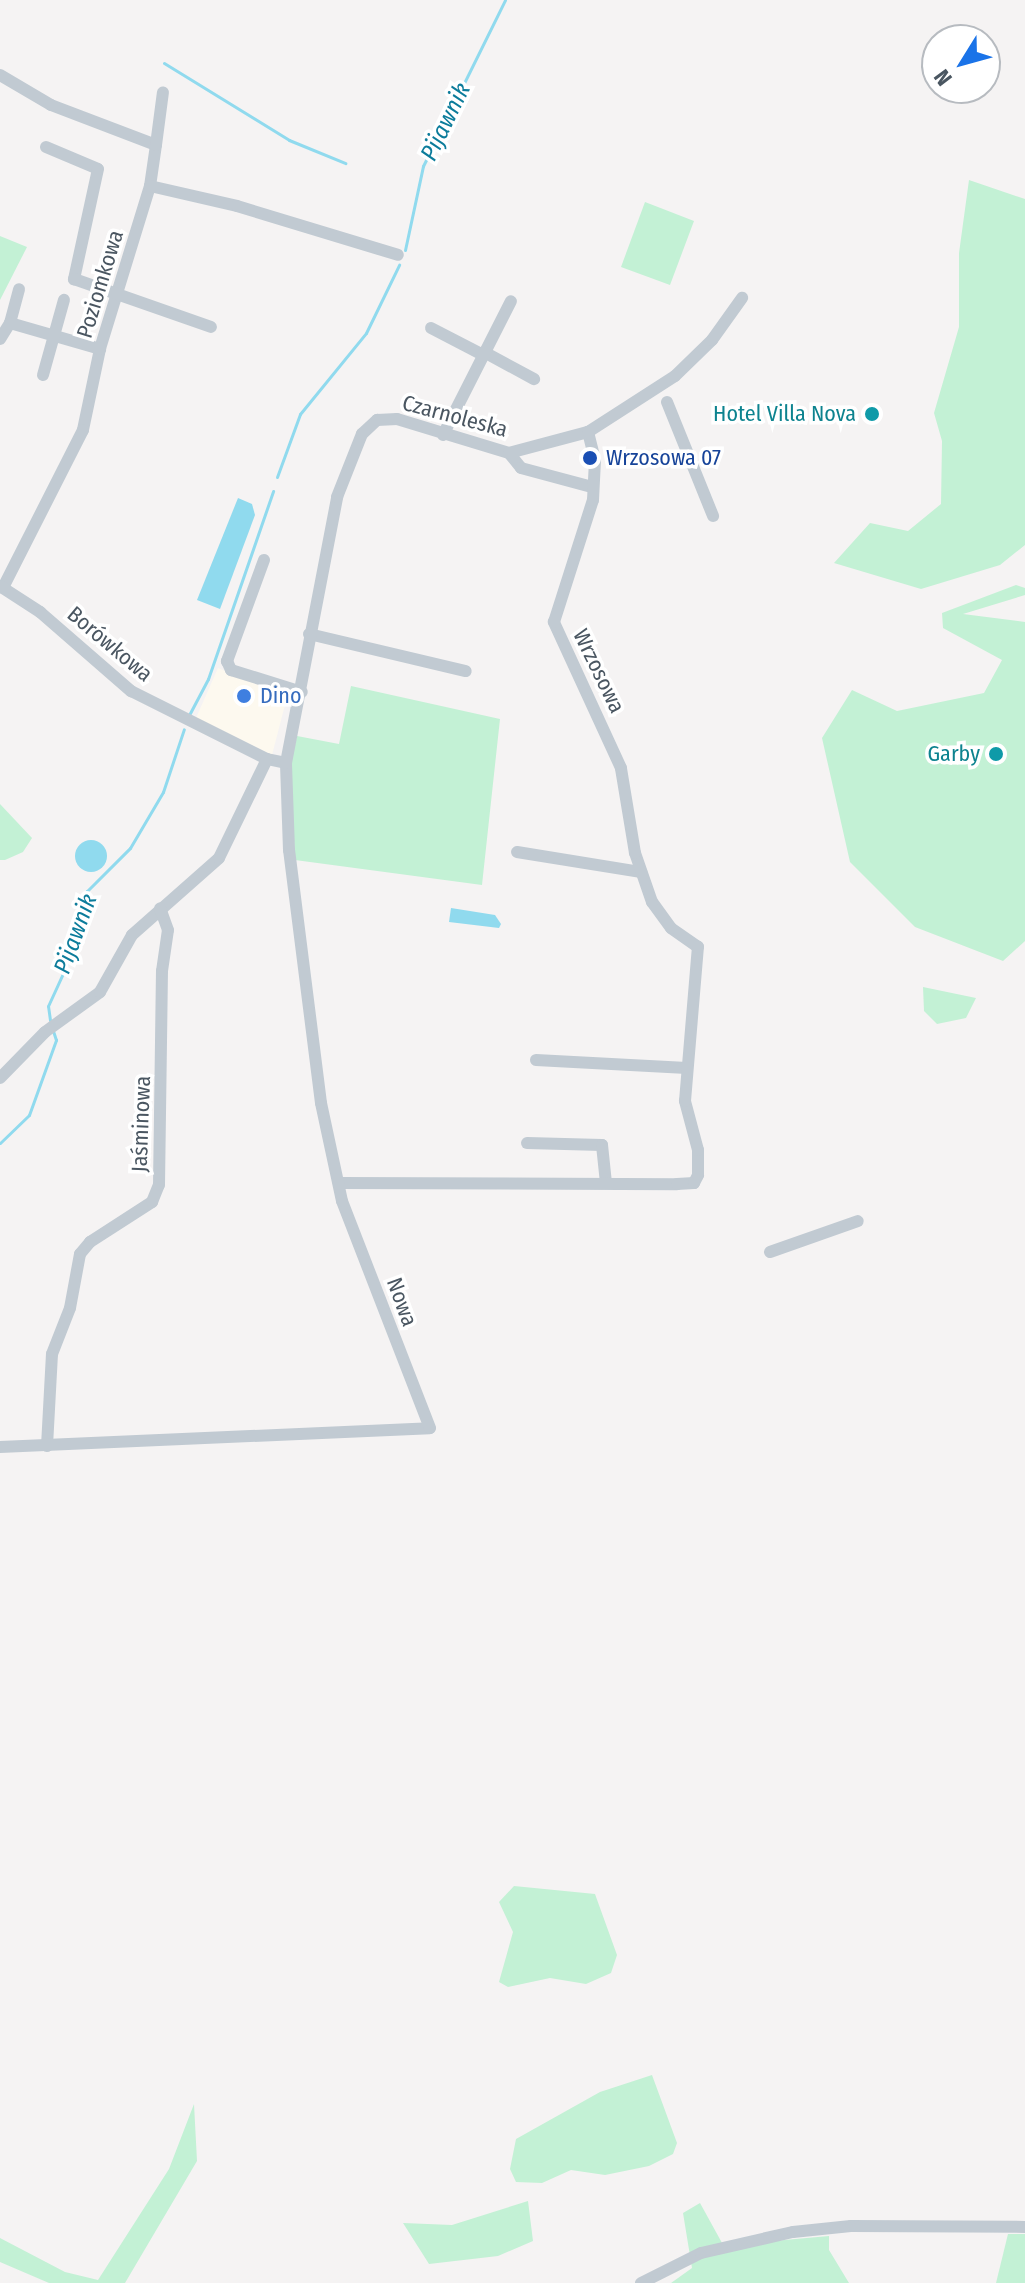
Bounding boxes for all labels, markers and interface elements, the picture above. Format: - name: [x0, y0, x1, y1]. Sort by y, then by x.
- north arrow: [921, 24, 1001, 104]
- text: N: [928, 64, 958, 91]
- water label: Pijawnik: [415, 78, 477, 166]
- street label: Poziomkowa: [71, 227, 129, 341]
- street label: Czarnoleska: [400, 389, 510, 443]
- place label: Hotel Villa Nova: [713, 401, 856, 427]
- marker: Hotel Villa Nova: [863, 405, 881, 423]
- place label: Wrzosowa 07: [606, 445, 721, 471]
- marker: Wrzosowa 07: [581, 449, 599, 467]
- street label: Borówkowa: [62, 601, 158, 687]
- street label: Wrzosowa: [567, 625, 631, 717]
- place label: Dino: [260, 683, 301, 709]
- marker: Dino: [235, 687, 253, 705]
- place label: Garby: [928, 741, 980, 767]
- marker: Garby: [987, 745, 1005, 763]
- water label: Pijawnik: [48, 890, 104, 978]
- street label: Jaśminowa: [126, 1075, 156, 1173]
- street label: Nowa: [381, 1274, 423, 1330]

